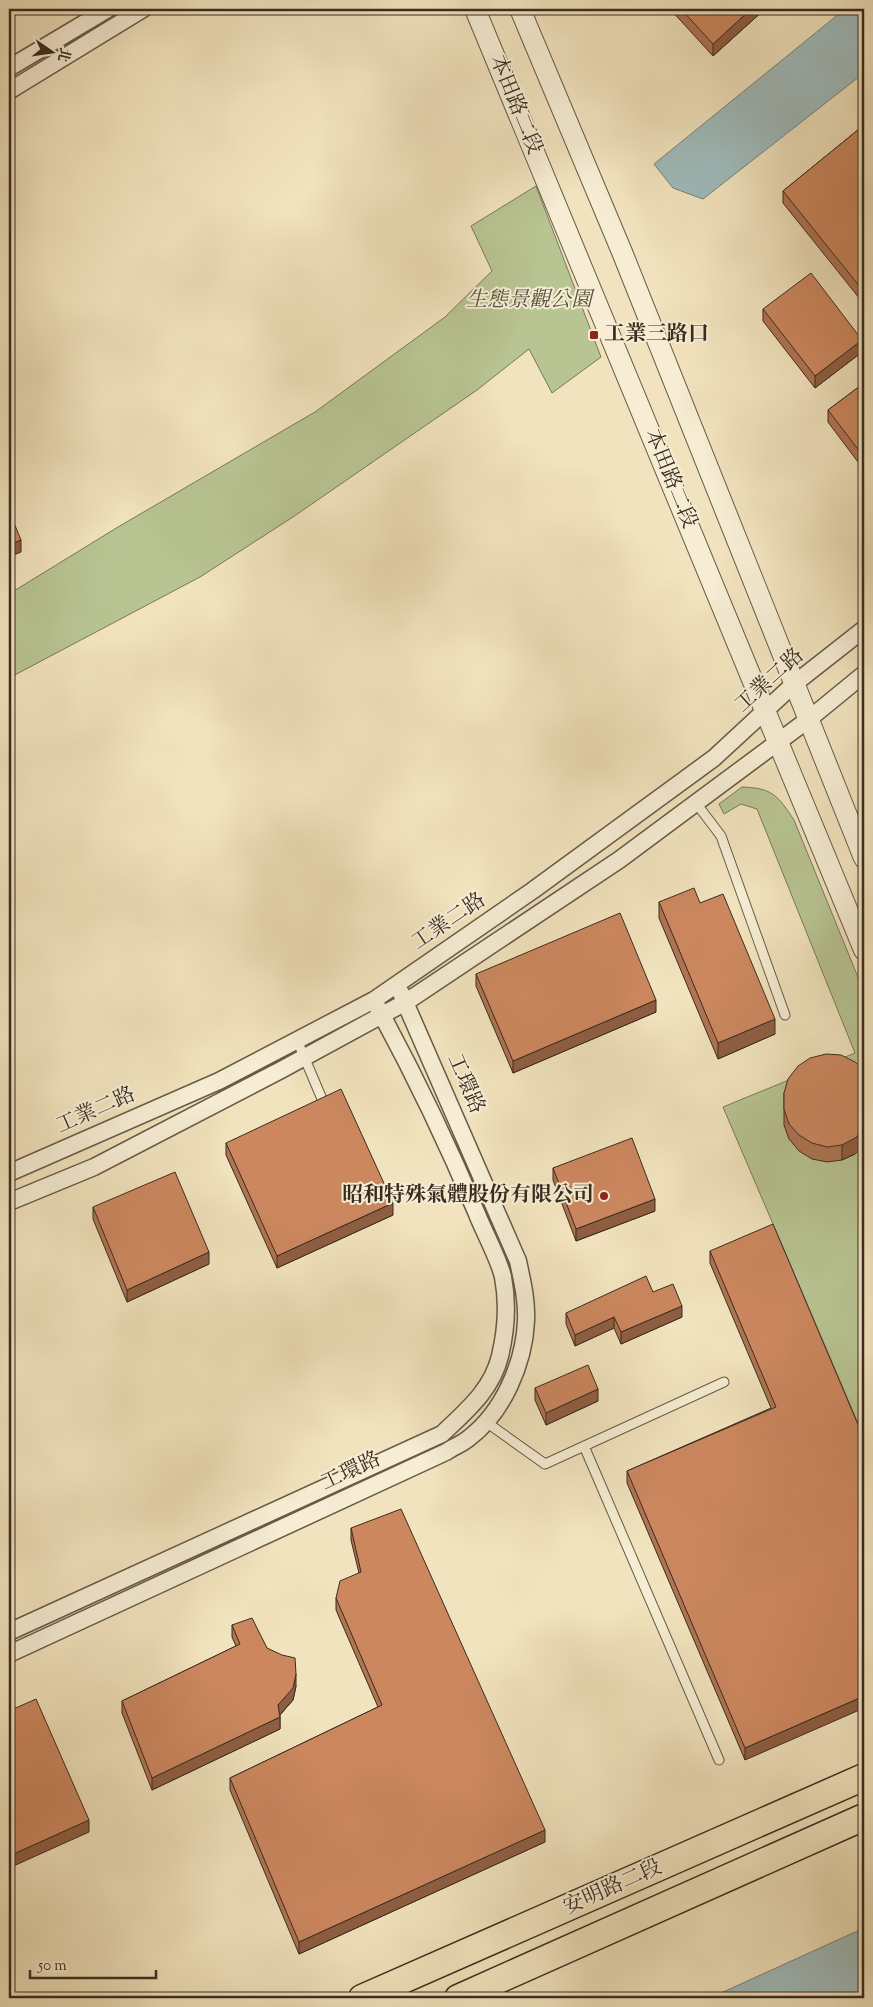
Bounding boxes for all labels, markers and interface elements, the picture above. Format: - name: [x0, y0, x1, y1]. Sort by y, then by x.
- north arrow: [28, 28, 78, 78]
- text: 北: [51, 45, 74, 64]
- street label: 本田路二段: [481, 51, 549, 159]
- park label: 生態景觀公園: [466, 286, 595, 316]
- place label: 工業三路口: [604, 320, 709, 350]
- marker: 工業三路口: [588, 329, 600, 341]
- street label: 本田路二段: [636, 425, 704, 533]
- street label: 工業二路: [729, 642, 811, 720]
- street label: 工業二路: [406, 886, 492, 958]
- street label: 工環路: [439, 1049, 491, 1119]
- street label: 工業二路: [52, 1080, 140, 1142]
- place label: 昭和特殊氣體股份有限公司: [342, 1181, 594, 1211]
- marker: 昭和特殊氣體股份有限公司: [598, 1190, 610, 1202]
- street label: 工環路: [316, 1445, 386, 1499]
- street label: 安明路二段: [559, 1853, 667, 1923]
- scale bar: [30, 1947, 156, 1979]
- text: 50 m: [37, 1956, 67, 1977]

